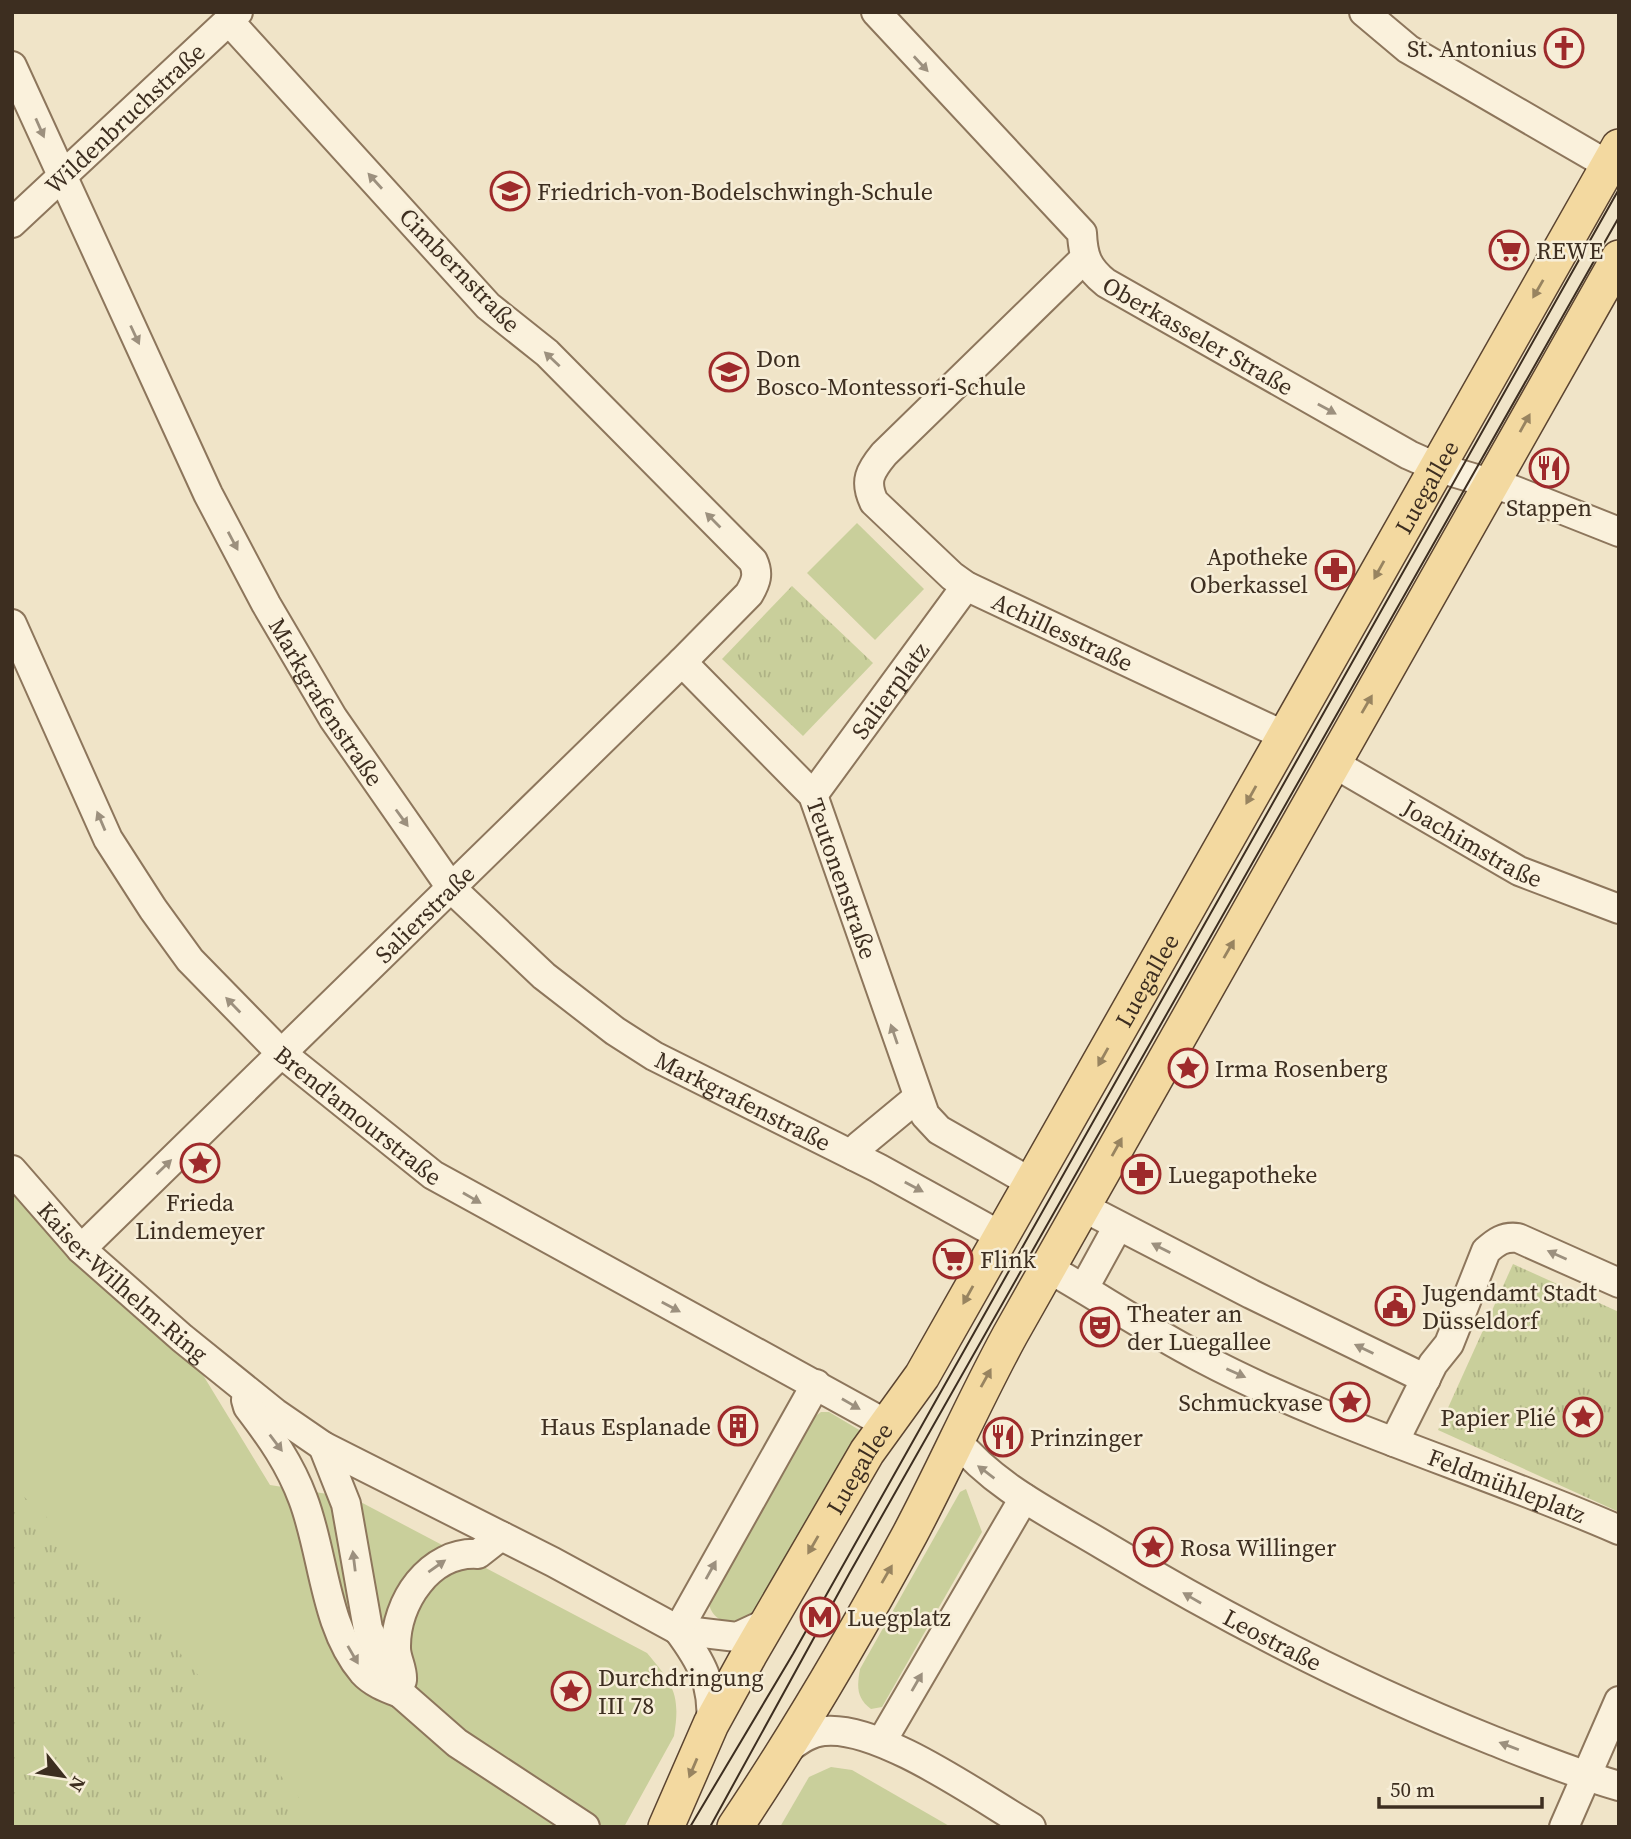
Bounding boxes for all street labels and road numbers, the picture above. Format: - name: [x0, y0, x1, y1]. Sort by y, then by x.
- street label: Wildenbruchstraße: [37, 35, 212, 201]
- street label: Cimbernstraße: [392, 200, 528, 340]
- street label: Oberkasseler Straße: [1097, 268, 1300, 403]
- street label: Luegallee: [1387, 434, 1466, 540]
- street label: Achillesstraße: [987, 584, 1139, 679]
- street label: Markgrafenstraße: [261, 612, 392, 792]
- street label: Salierplatz: [843, 635, 936, 745]
- street label: Joachimstraße: [1396, 790, 1547, 895]
- street label: Teutonenstraße: [799, 794, 886, 963]
- street label: Salierstraße: [367, 857, 482, 970]
- street label: Luegallee: [1107, 927, 1186, 1033]
- street label: Brend'amourstraße: [268, 1038, 447, 1193]
- street label: Markgrafenstraße: [650, 1043, 837, 1158]
- street label: Kaiser-Wilhelm-Ring: [30, 1194, 216, 1370]
- street label: Luegallee: [818, 1415, 900, 1520]
- street label: Feldmühleplatz: [1423, 1440, 1591, 1531]
- street label: Leostraße: [1218, 1600, 1327, 1679]

